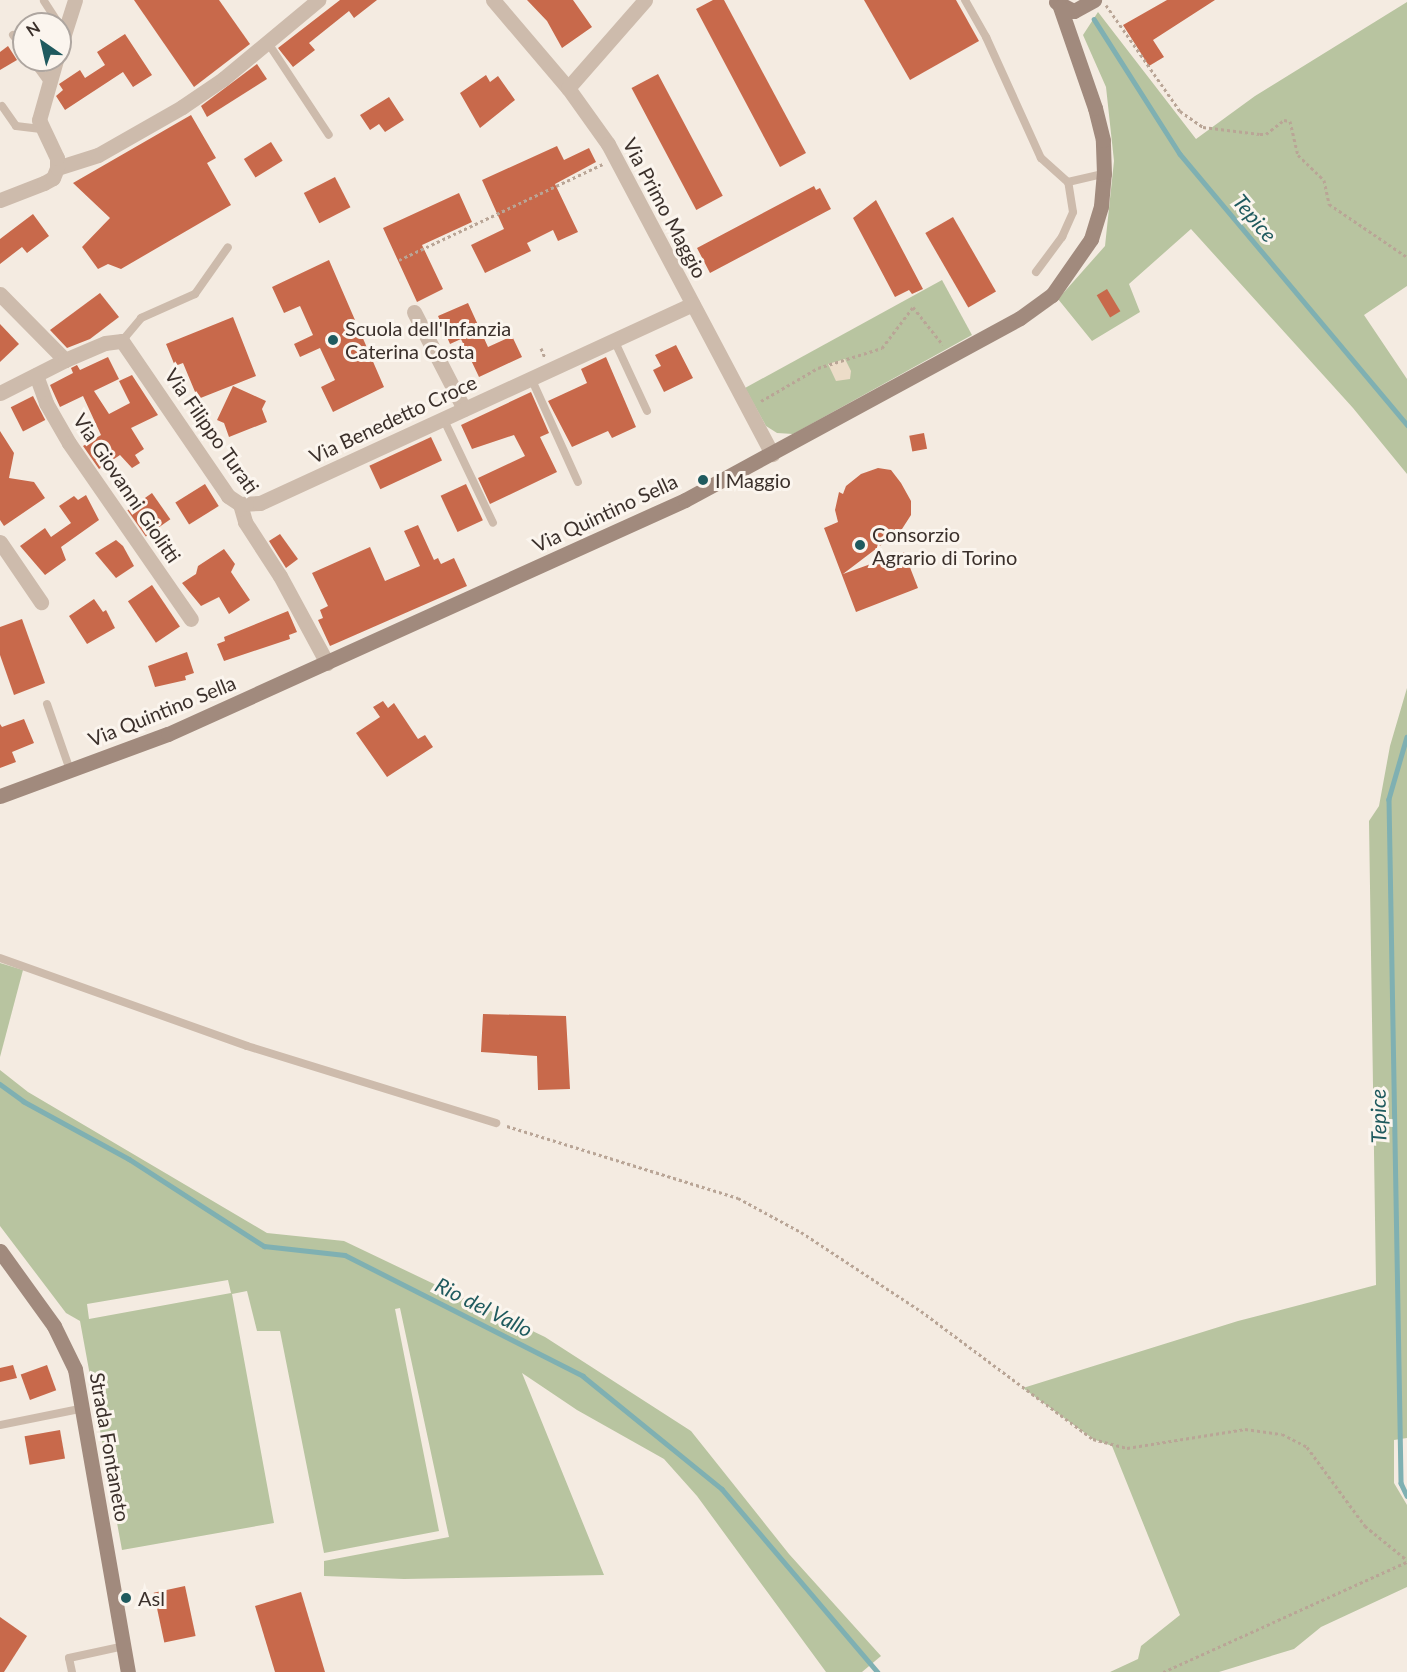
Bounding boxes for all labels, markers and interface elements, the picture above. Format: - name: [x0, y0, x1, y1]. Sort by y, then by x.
- north arrow: [12, 12, 72, 72]
- text: N: [22, 17, 43, 40]
- street label: Via Primo Maggio: [618, 134, 712, 282]
- water label: Tepice: [1228, 189, 1282, 247]
- place label: Scuola dell'Infanzia Caterina Costa: [345, 316, 511, 363]
- marker: Scuola dell'Infanzia Caterina Costa: [326, 333, 340, 347]
- street label: Via Filippo Turati: [160, 364, 264, 498]
- street label: Via Benedetto Croce: [306, 370, 480, 468]
- street label: Via Giovanni Giolitti: [68, 409, 186, 567]
- place label: I Maggio: [715, 468, 791, 492]
- street label: Via Quintino Sella: [529, 469, 681, 557]
- marker: I Maggio: [696, 473, 710, 487]
- place label: Consorzio Agrario di Torino: [872, 522, 1018, 569]
- marker: Consorzio Agrario di Torino: [853, 538, 867, 552]
- street label: Via Quintino Sella: [85, 670, 239, 752]
- water label: Tepice: [1365, 1089, 1391, 1143]
- water label: Rio del Vallo: [431, 1272, 537, 1342]
- street label: Strada Fontaneto: [85, 1371, 135, 1523]
- place label: Asl: [138, 1586, 165, 1610]
- marker: Asl: [119, 1591, 133, 1605]

